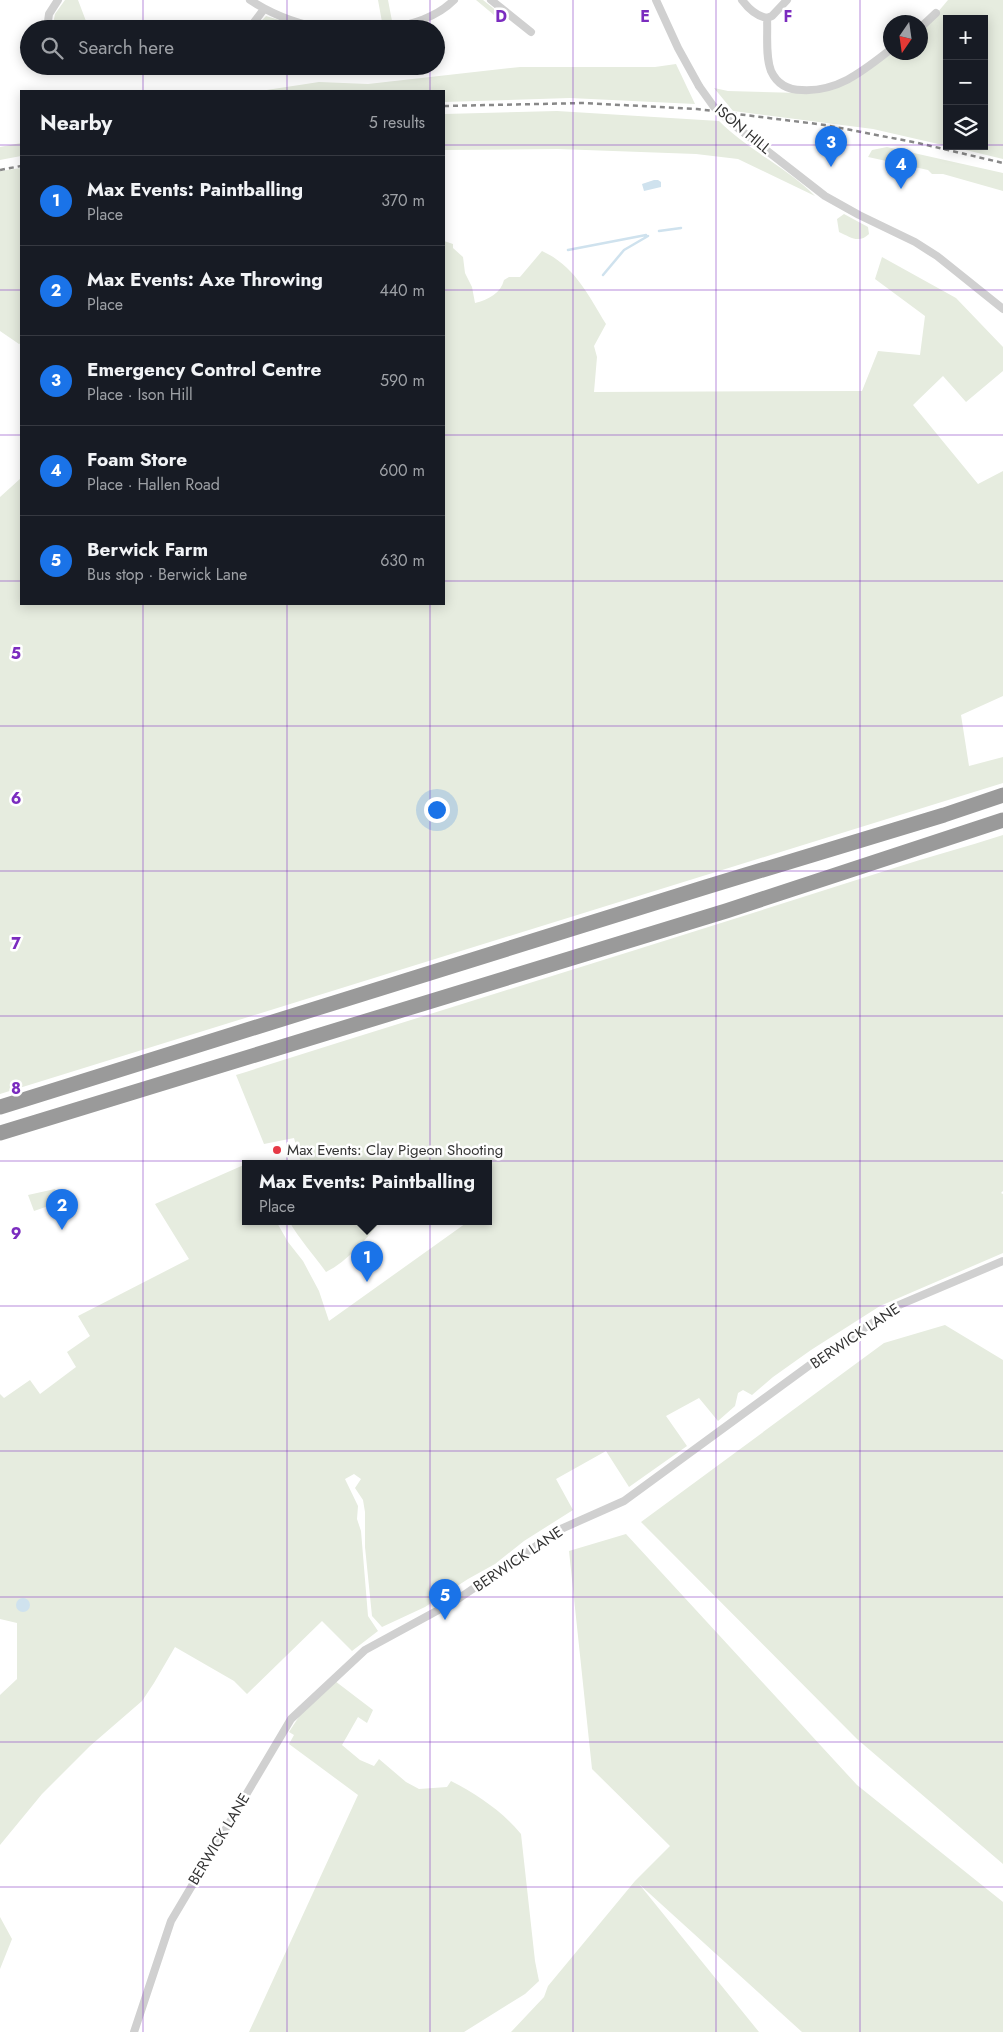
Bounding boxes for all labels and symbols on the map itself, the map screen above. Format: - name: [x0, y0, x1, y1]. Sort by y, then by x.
- text: D: [495, 5, 507, 28]
- text: E: [640, 5, 650, 28]
- text: F: [784, 5, 792, 28]
- north arrow: [883, 15, 928, 60]
- street label: ISON HILL: [710, 99, 776, 159]
- pin: 3: [815, 126, 847, 167]
- pin: 4: [885, 148, 917, 189]
- text: 5: [11, 642, 21, 665]
- text: 6: [11, 787, 21, 810]
- your location: [424, 797, 450, 823]
- text: 7: [11, 932, 21, 955]
- text: 8: [11, 1077, 21, 1100]
- place label: Max Events: Clay Pigeon Shooting: [287, 1139, 503, 1161]
- marker: Max Events: Clay Pigeon Shooting: [271, 1144, 283, 1156]
- pin: 2: [46, 1189, 78, 1230]
- text: 9: [11, 1222, 21, 1245]
- pin: 1: [351, 1241, 383, 1282]
- street label: BERWICK LANE: [806, 1298, 904, 1374]
- street label: BERWICK LANE: [469, 1521, 567, 1597]
- pin: 5: [429, 1579, 461, 1620]
- street label: BERWICK LANE: [183, 1789, 255, 1889]

